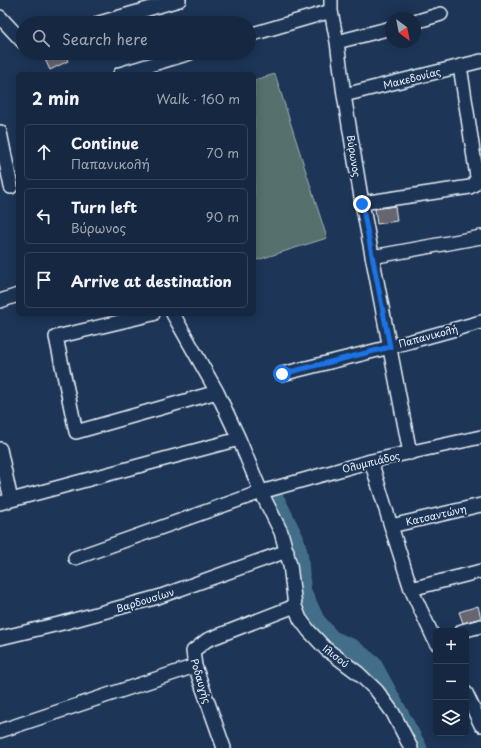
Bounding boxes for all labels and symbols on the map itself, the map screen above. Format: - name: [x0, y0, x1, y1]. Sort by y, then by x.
- north arrow: [385, 12, 421, 48]
- street label: Μακεδονίας: [381, 63, 442, 92]
- street label: Βύρωνος: [344, 134, 365, 178]
- route end: [353, 195, 371, 213]
- street label: Παπανικολή: [397, 320, 459, 351]
- route start: [273, 365, 291, 383]
- street label: Ολυμπιάδος: [340, 447, 401, 476]
- street label: Κατσαντώνη: [404, 500, 468, 529]
- street label: Βαρδουσίων: [114, 584, 176, 616]
- street label: Ιλισού: [320, 641, 353, 671]
- street label: Ροδαυγής: [188, 656, 215, 705]

